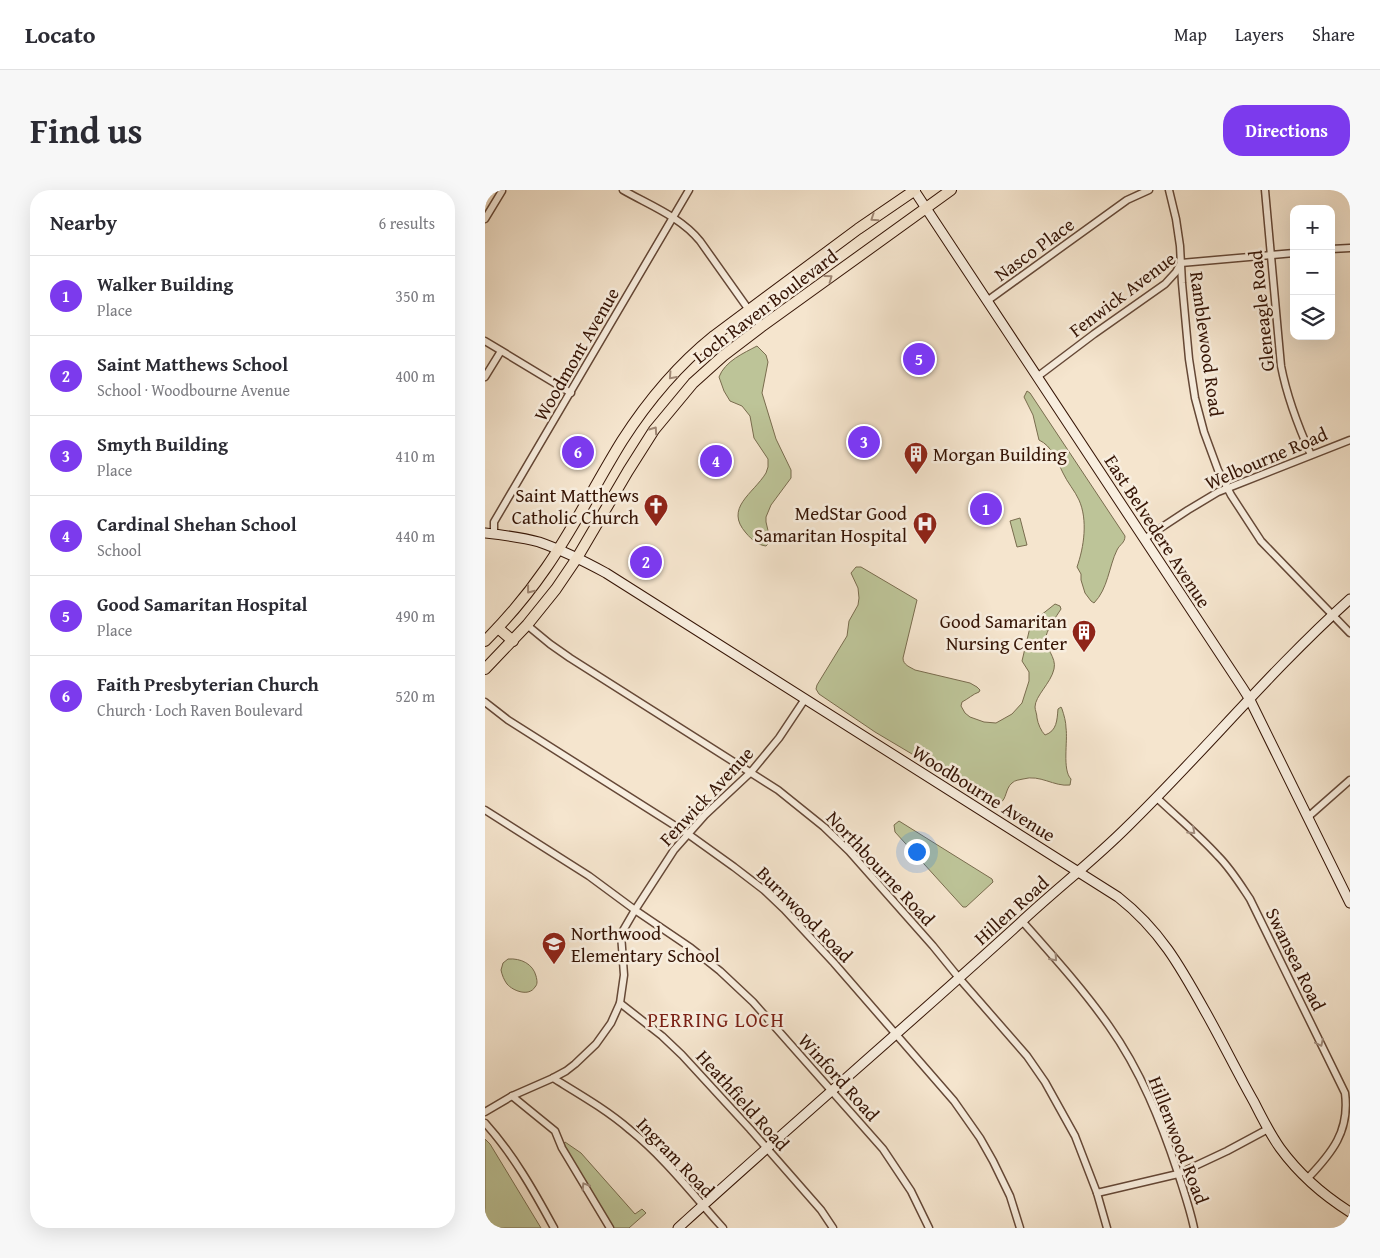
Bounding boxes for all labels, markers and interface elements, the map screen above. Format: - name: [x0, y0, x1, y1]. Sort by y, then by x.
- text: Locato: [25, 17, 96, 52]
- text: Map: [1174, 21, 1207, 48]
- text: Layers: [1235, 21, 1284, 48]
- text: Share: [1312, 21, 1355, 48]
- text: Find us: [30, 105, 143, 156]
- button: Directions: [1223, 105, 1350, 156]
- map controls: [1290, 205, 1335, 340]
- button: +: [1290, 205, 1335, 250]
- text: Nearby: [50, 207, 117, 238]
- street label: Nasco Place: [988, 210, 1080, 288]
- text: 6 results: [378, 211, 435, 235]
- one-way arrow: [870, 212, 880, 221]
- street label: Loch Raven Boulevard: [687, 242, 844, 370]
- street label: Fenwick Avenue: [1063, 244, 1181, 343]
- street label: Gleneagle Road: [1241, 248, 1281, 373]
- button: −: [1290, 250, 1335, 295]
- text: Walker Building: [97, 270, 233, 298]
- street label: Ramblewood Road: [1183, 270, 1231, 419]
- one-way arrow: [824, 275, 833, 284]
- street label: Woodmont Avenue: [526, 282, 626, 426]
- text: 1: [62, 284, 70, 308]
- text: 350 m: [395, 284, 435, 308]
- button: layers: [1290, 295, 1335, 340]
- text: Place: [97, 298, 132, 322]
- pin: 5: [903, 340, 935, 378]
- text: Saint Matthews School: [97, 350, 288, 378]
- text: 2: [62, 364, 70, 388]
- text: 400 m: [395, 364, 435, 388]
- one-way arrow: [669, 370, 678, 379]
- text: School · Woodbourne Avenue: [97, 378, 290, 402]
- street label: Welbourne Road: [1200, 419, 1332, 496]
- pin: 3: [848, 423, 880, 461]
- one-way arrow: [648, 426, 657, 436]
- text: Smyth Building: [97, 430, 228, 458]
- pin: 6: [562, 433, 594, 471]
- place label: Morgan Building: [933, 440, 1067, 468]
- building icon: Morgan Building: [903, 441, 929, 475]
- pin: 4: [700, 442, 732, 480]
- text: 3: [62, 444, 70, 468]
- text: 410 m: [395, 444, 435, 468]
- street label: East Belvedere Avenue: [1098, 449, 1218, 613]
- text: Place: [97, 458, 132, 482]
- place label: Saint Matthews Catholic Church: [512, 481, 639, 531]
- pin: 1: [970, 490, 1002, 528]
- church icon: Saint Matthews Catholic Church: [643, 493, 669, 527]
- place label: MedStar Good Samaritan Hospital: [754, 499, 908, 549]
- text: Cardinal Shehan School: [97, 510, 297, 538]
- hospital icon: MedStar Good Samaritan Hospital: [912, 511, 938, 545]
- text: 4: [62, 524, 70, 548]
- text: 440 m: [395, 524, 435, 548]
- text: School: [97, 538, 141, 562]
- pin: 2: [630, 543, 662, 581]
- one-way arrow: [527, 584, 535, 593]
- text: Good Samaritan Hospital: [97, 590, 308, 618]
- text: 5: [62, 604, 70, 628]
- text: 490 m: [395, 604, 435, 628]
- place label: Good Samaritan Nursing Center: [940, 607, 1067, 657]
- text: Place: [97, 618, 132, 642]
- building icon: Good Samaritan Nursing Center: [1071, 619, 1097, 653]
- text: Faith Presbyterian Church: [97, 670, 319, 698]
- text: 6: [62, 684, 70, 708]
- text: 520 m: [395, 684, 435, 708]
- text: Church · Loch Raven Boulevard: [97, 698, 303, 722]
- street label: Woodbourne Avenue: [907, 737, 1061, 849]
- street label: Fenwick Avenue: [652, 740, 760, 852]
- street label: Northbourne Road: [820, 804, 942, 932]
- one-way arrow: [1187, 825, 1196, 834]
- your location: [904, 839, 930, 865]
- street label: Burnwood Road: [750, 859, 860, 969]
- street label: Hillen Road: [967, 868, 1055, 951]
- street label: Swansea Road: [1259, 903, 1333, 1016]
- place label: Northwood Elementary School: [571, 919, 720, 969]
- school or university icon: Northwood Elementary School: [541, 931, 567, 965]
- one-way arrow: [1048, 952, 1057, 961]
- district label: PERRING LOCH: [647, 1005, 785, 1034]
- street label: Winford Road: [792, 1027, 887, 1128]
- one-way arrow: [1314, 1038, 1325, 1047]
- street label: Heathfield Road: [690, 1043, 797, 1157]
- street label: Hillenwood Road: [1142, 1072, 1217, 1209]
- street label: Ingram Road: [630, 1111, 722, 1204]
- one-way arrow: [582, 1183, 591, 1192]

